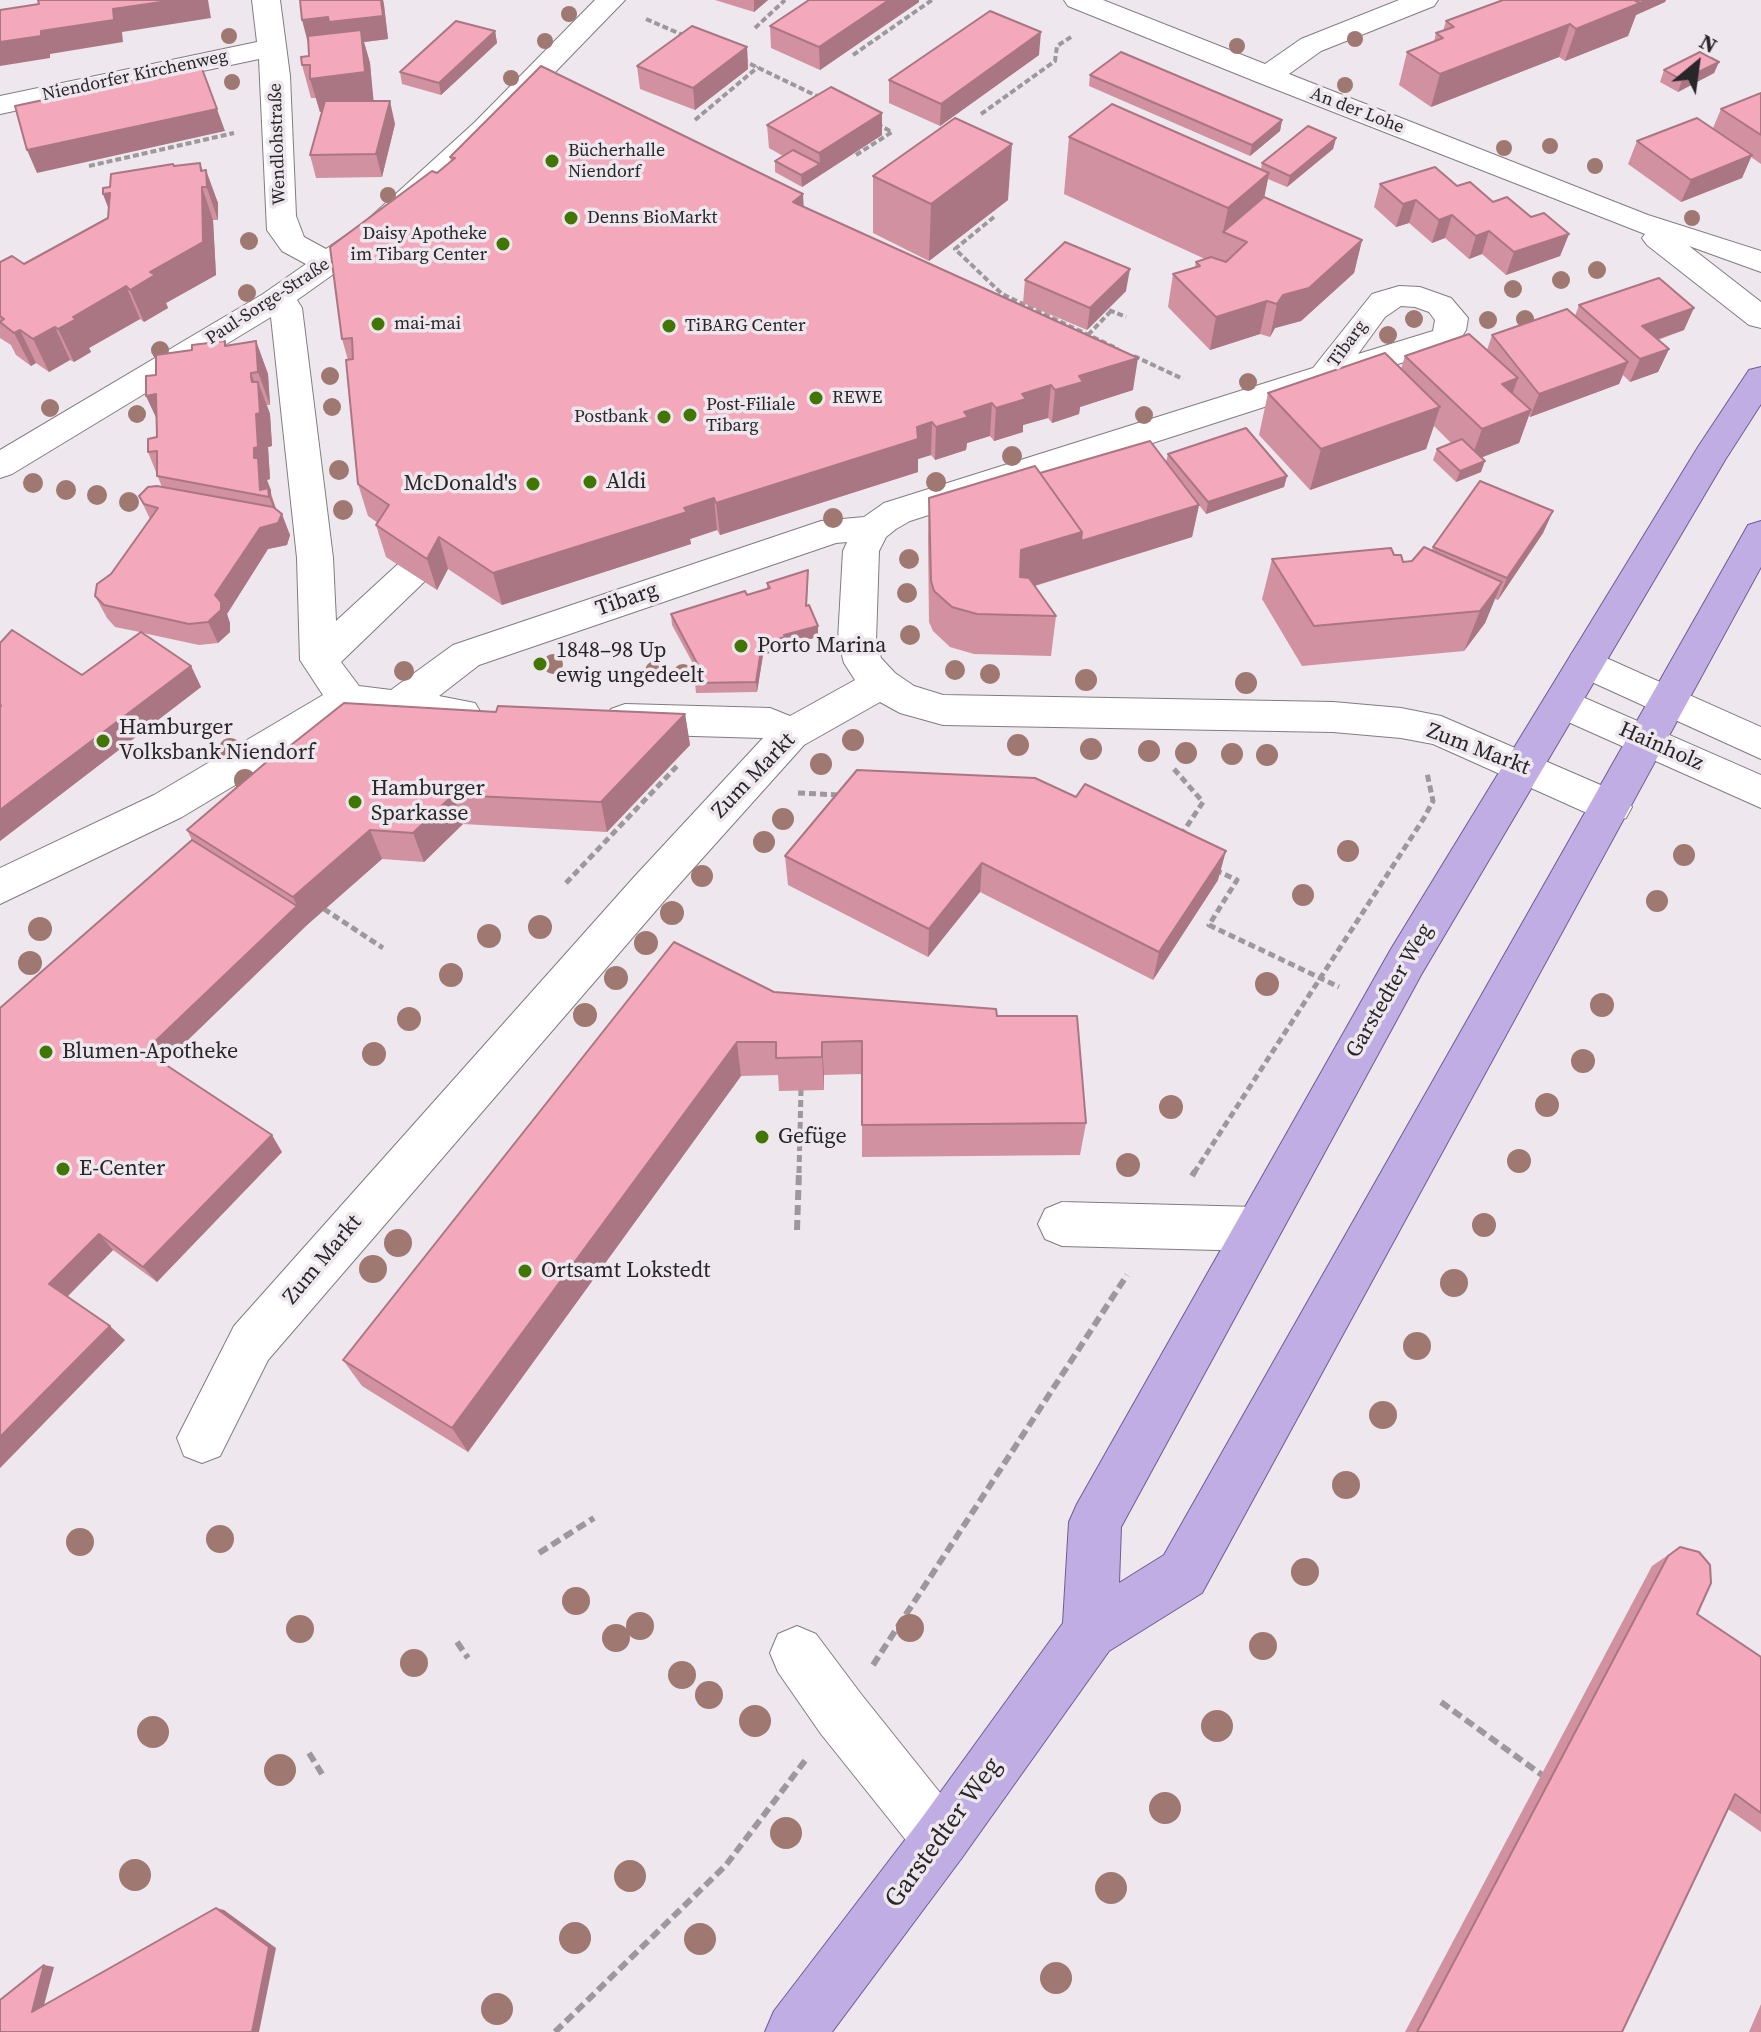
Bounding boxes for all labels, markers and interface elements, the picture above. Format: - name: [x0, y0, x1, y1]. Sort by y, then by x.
- north arrow: [1657, 24, 1737, 104]
- text: N: [1694, 26, 1723, 60]
- street label: Niendorfer Kirchenweg: [40, 46, 230, 106]
- street label: Wendlohstraße: [265, 83, 291, 205]
- street label: An der Lohe: [1307, 83, 1407, 139]
- place label: Bücherhalle Niendorf: [568, 140, 665, 182]
- marker: Bücherhalle Niendorf: [543, 152, 561, 170]
- place label: Denns BioMarkt: [587, 207, 717, 229]
- marker: Denns BioMarkt: [562, 209, 580, 227]
- place label: Daisy Apotheke im Tibarg Center: [351, 223, 487, 266]
- marker: Daisy Apotheke im Tibarg Center: [494, 235, 512, 253]
- street label: Paul-Sorge-Straße: [202, 254, 334, 350]
- place label: mai-mai: [394, 313, 461, 335]
- marker: mai-mai: [369, 315, 387, 333]
- place label: TiBARG Center: [685, 315, 806, 337]
- street label: Tibarg: [1324, 316, 1372, 372]
- marker: TiBARG Center: [660, 317, 678, 335]
- place label: REWE: [832, 387, 882, 409]
- marker: REWE: [807, 389, 825, 407]
- place label: Post-Filiale Tibarg: [706, 394, 795, 436]
- place label: Postbank: [574, 406, 648, 428]
- marker: Post-Filiale Tibarg: [681, 406, 699, 424]
- marker: Postbank: [655, 408, 673, 426]
- place label: Aldi: [606, 469, 646, 495]
- place label: McDonald's: [403, 471, 517, 497]
- marker: Aldi: [581, 473, 599, 491]
- marker: McDonald's: [524, 475, 542, 493]
- street label: Tibarg: [592, 577, 662, 623]
- place label: Porto Marina: [757, 633, 887, 659]
- marker: Porto Marina: [732, 637, 750, 655]
- place label: 1848–98 Up ewig ungedeelt: [556, 638, 704, 690]
- marker: 1848–98 Up ewig ungedeelt: [531, 655, 549, 673]
- place label: Hamburger Volksbank Niendorf: [119, 715, 315, 766]
- street label: Hainholz: [1615, 717, 1707, 777]
- street label: Zum Markt: [1423, 718, 1533, 782]
- street label: Zum Markt: [707, 728, 801, 824]
- marker: Hamburger Volksbank Niendorf: [94, 732, 112, 750]
- place label: Hamburger Sparkasse: [371, 776, 485, 828]
- marker: Hamburger Sparkasse: [346, 793, 364, 811]
- street label: Garstedter Weg: [1341, 919, 1439, 1063]
- place label: Blumen-Apotheke: [62, 1039, 238, 1065]
- marker: Blumen-Apotheke: [37, 1043, 55, 1061]
- place label: Gefüge: [778, 1124, 847, 1150]
- marker: Gefüge: [753, 1128, 771, 1146]
- place label: E-Center: [79, 1156, 165, 1182]
- marker: E-Center: [54, 1160, 72, 1178]
- street label: Zum Markt: [278, 1210, 368, 1310]
- place label: Ortsamt Lokstedt: [541, 1258, 710, 1284]
- marker: Ortsamt Lokstedt: [516, 1262, 534, 1280]
- street label: Garstedter Weg: [879, 1752, 1009, 1914]

